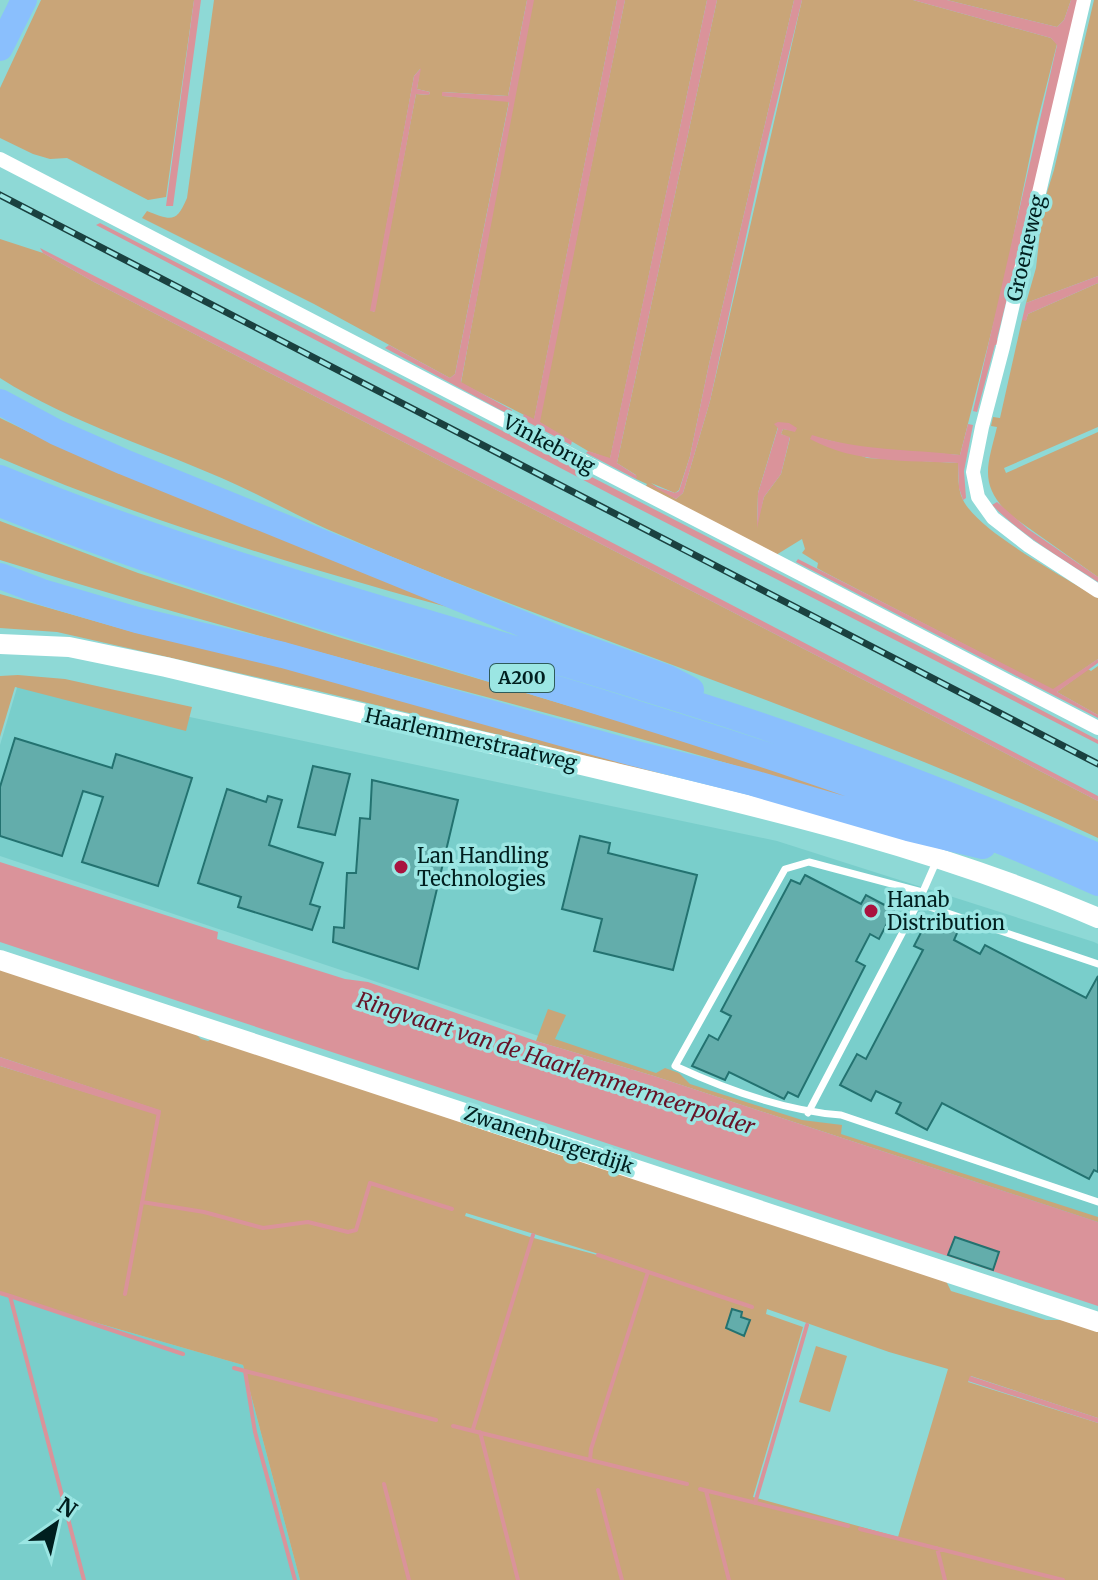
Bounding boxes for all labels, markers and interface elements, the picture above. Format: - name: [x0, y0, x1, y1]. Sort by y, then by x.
- street label: Groeneweg: [1001, 192, 1050, 304]
- street label: Vinkebrug: [498, 408, 600, 478]
- road number: A200: [490, 664, 554, 692]
- street label: Haarlemmerstraatweg: [363, 702, 580, 775]
- place label: Lan Handling Technologies: [417, 843, 549, 891]
- marker: Lan Handling Technologies: [392, 858, 410, 876]
- place label: Hanab Distribution: [887, 887, 1005, 935]
- marker: Hanab Distribution: [862, 902, 880, 920]
- water label: Ringvaart van de Haarlemmermeerpolder: [353, 985, 760, 1141]
- street label: Zwanenburgerdijk: [461, 1100, 637, 1179]
- north arrow: [16, 1484, 96, 1564]
- text: N: [52, 1491, 83, 1524]

